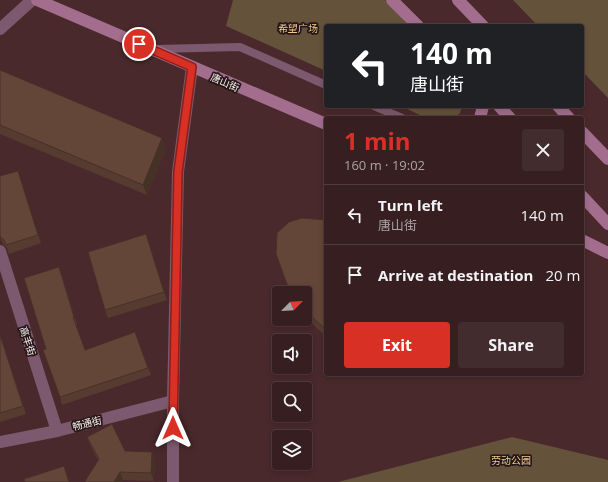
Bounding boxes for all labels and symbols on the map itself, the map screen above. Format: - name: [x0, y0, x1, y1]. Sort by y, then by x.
- park label: 希望广场: [278, 21, 318, 35]
- pin: [122, 27, 156, 61]
- street label: 唐山街: [208, 70, 242, 94]
- north arrow: [272, 286, 312, 326]
- street label: 高丰街: [17, 325, 39, 357]
- position arrow: [152, 407, 194, 449]
- street label: 畅通街: [71, 413, 103, 433]
- park label: 劳动公园: [491, 453, 531, 467]

